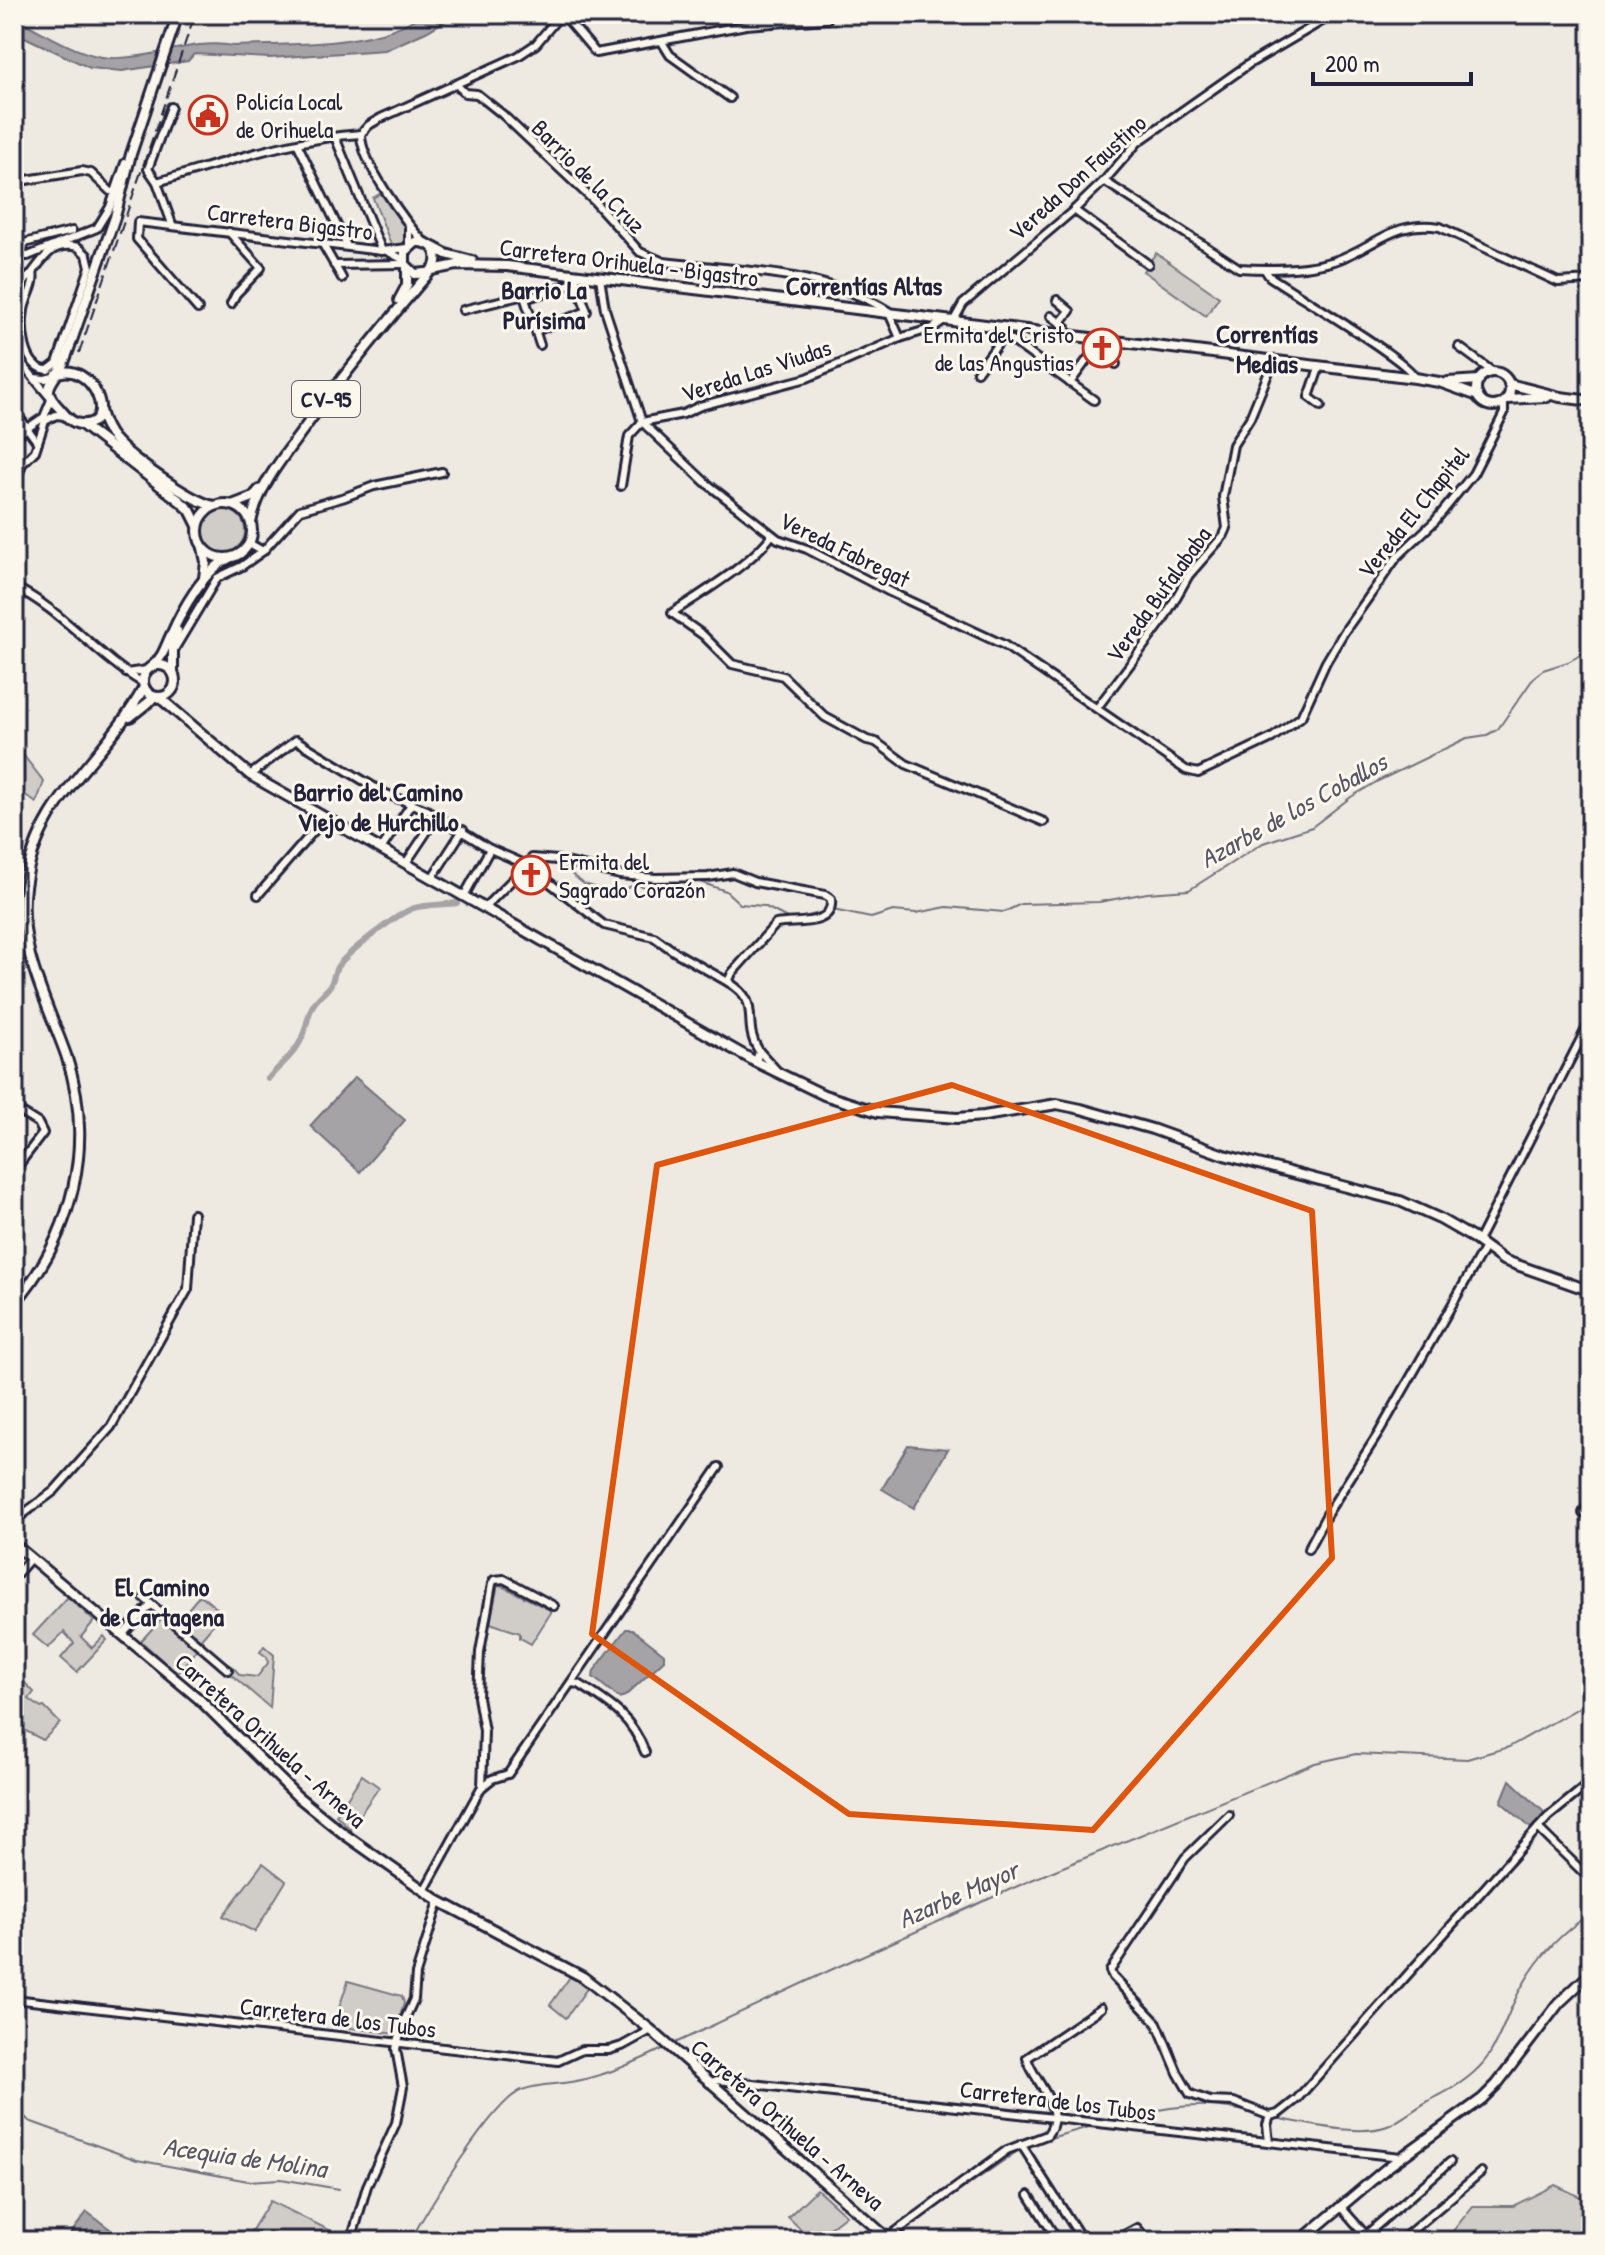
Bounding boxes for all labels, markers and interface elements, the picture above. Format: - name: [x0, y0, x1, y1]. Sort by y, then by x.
- scale bar: [1313, 36, 1471, 86]
- text: 200 m: [1325, 47, 1380, 79]
- place label: Policía Local de Orihuela: [236, 85, 343, 145]
- public building icon: Policía Local de Orihuela: [187, 94, 229, 136]
- street label: Vereda Don Faustino: [1001, 106, 1153, 247]
- street label: Barrio de la Cruz: [525, 112, 653, 240]
- street label: Carretera Bigastro: [205, 195, 375, 247]
- street label: Carretera Orihuela - Bigastro: [498, 230, 760, 294]
- district label: Correntías Altas: [786, 268, 942, 303]
- district label: Barrio La Purísima: [501, 272, 588, 337]
- district label: Correntías Medias: [1216, 316, 1318, 381]
- place label: Ermita del Cristo de las Angustias: [924, 318, 1074, 378]
- church icon: Ermita del Cristo de las Angustias: [1081, 327, 1123, 369]
- street label: Vereda Las Viudas: [677, 331, 835, 409]
- road number: CV-95: [292, 381, 360, 417]
- street label: Vereda El Chapitel: [1350, 439, 1477, 585]
- street label: Vereda Fabregat: [774, 504, 916, 595]
- street label: Vereda Bufalababa: [1098, 520, 1218, 668]
- water label: Azarbe de los Coballos: [1193, 743, 1394, 876]
- district label: Barrio del Camino Viejo de Hurchillo: [293, 774, 463, 839]
- place label: Ermita del Sagrado Corazón: [559, 845, 706, 905]
- church icon: Ermita del Sagrado Corazón: [510, 854, 552, 896]
- district label: El Camino de Cartagena: [100, 1569, 225, 1635]
- street label: Carretera Orihuela - Arneva: [169, 1646, 373, 1834]
- water label: Azarbe Mayor: [892, 1851, 1027, 1937]
- street label: Carretera de los Tubos: [238, 1989, 438, 2045]
- street label: Carretera Orihuela - Arneva: [684, 2031, 892, 2217]
- street label: Carretera de los Tubos: [958, 2072, 1158, 2128]
- water label: Acequia de Molina: [161, 2128, 332, 2187]

